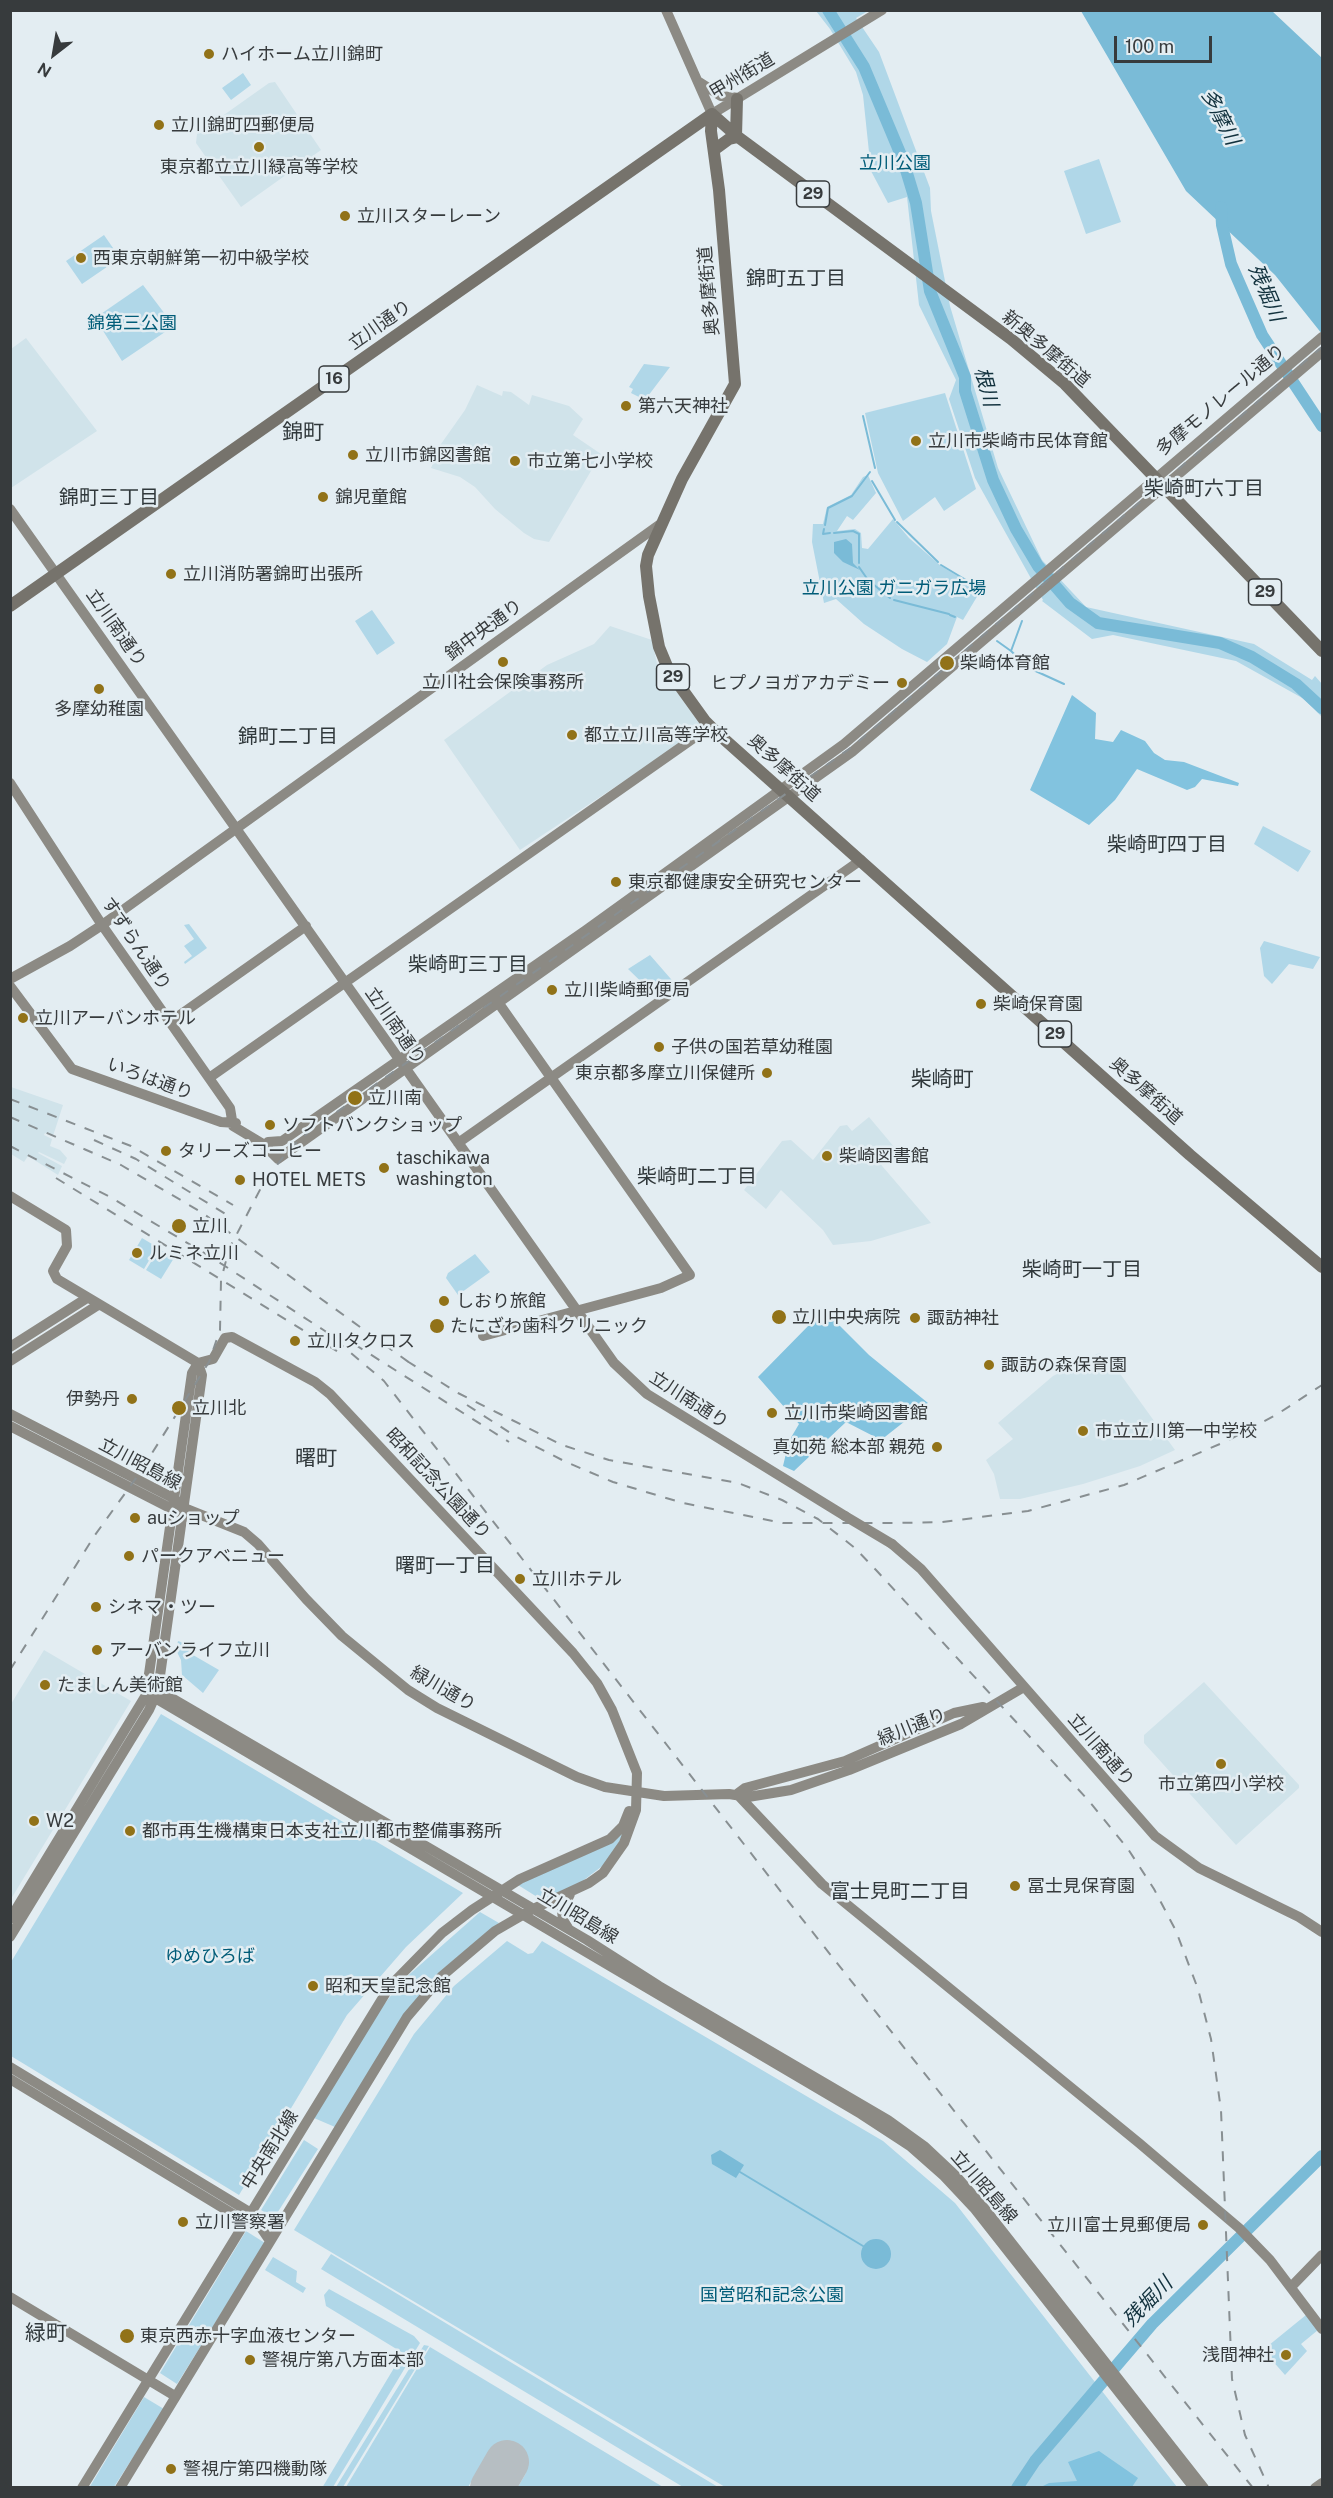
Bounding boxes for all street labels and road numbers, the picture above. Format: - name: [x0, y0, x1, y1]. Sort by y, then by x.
- street label: 甲州街道: [706, 48, 778, 104]
- road number: 29: [796, 181, 830, 207]
- street label: 奥多摩街道: [694, 245, 724, 337]
- street label: 立川通り: [344, 296, 416, 354]
- street label: 新奥多摩街道: [998, 306, 1094, 392]
- street label: 多摩モノレール通り: [1152, 340, 1290, 460]
- road number: 16: [319, 366, 349, 392]
- road number: 29: [1248, 579, 1282, 605]
- street label: 立川南通り: [81, 585, 151, 671]
- street label: 錦中央通り: [441, 595, 527, 665]
- road number: 29: [656, 664, 690, 690]
- street label: 奥多摩街道: [743, 730, 825, 806]
- street label: すずらん通り: [97, 893, 175, 995]
- street label: 立川南通り: [360, 983, 430, 1069]
- road number: 29: [1038, 1021, 1072, 1047]
- street label: いろは通り: [104, 1053, 196, 1105]
- street label: 奥多摩街道: [1105, 1053, 1187, 1129]
- street label: 立川南通り: [645, 1366, 733, 1434]
- street label: 昭和記念公園通り: [381, 1424, 495, 1544]
- street label: 立川昭島線: [95, 1433, 185, 1495]
- street label: 緑川通り: [406, 1662, 480, 1716]
- street label: 緑川通り: [875, 1704, 949, 1750]
- street label: 立川南通り: [1063, 1709, 1139, 1791]
- street label: 立川昭島線: [534, 1884, 622, 1948]
- street label: 中央南北線: [237, 2106, 303, 2194]
- street label: 立川昭島線: [946, 2146, 1022, 2228]

